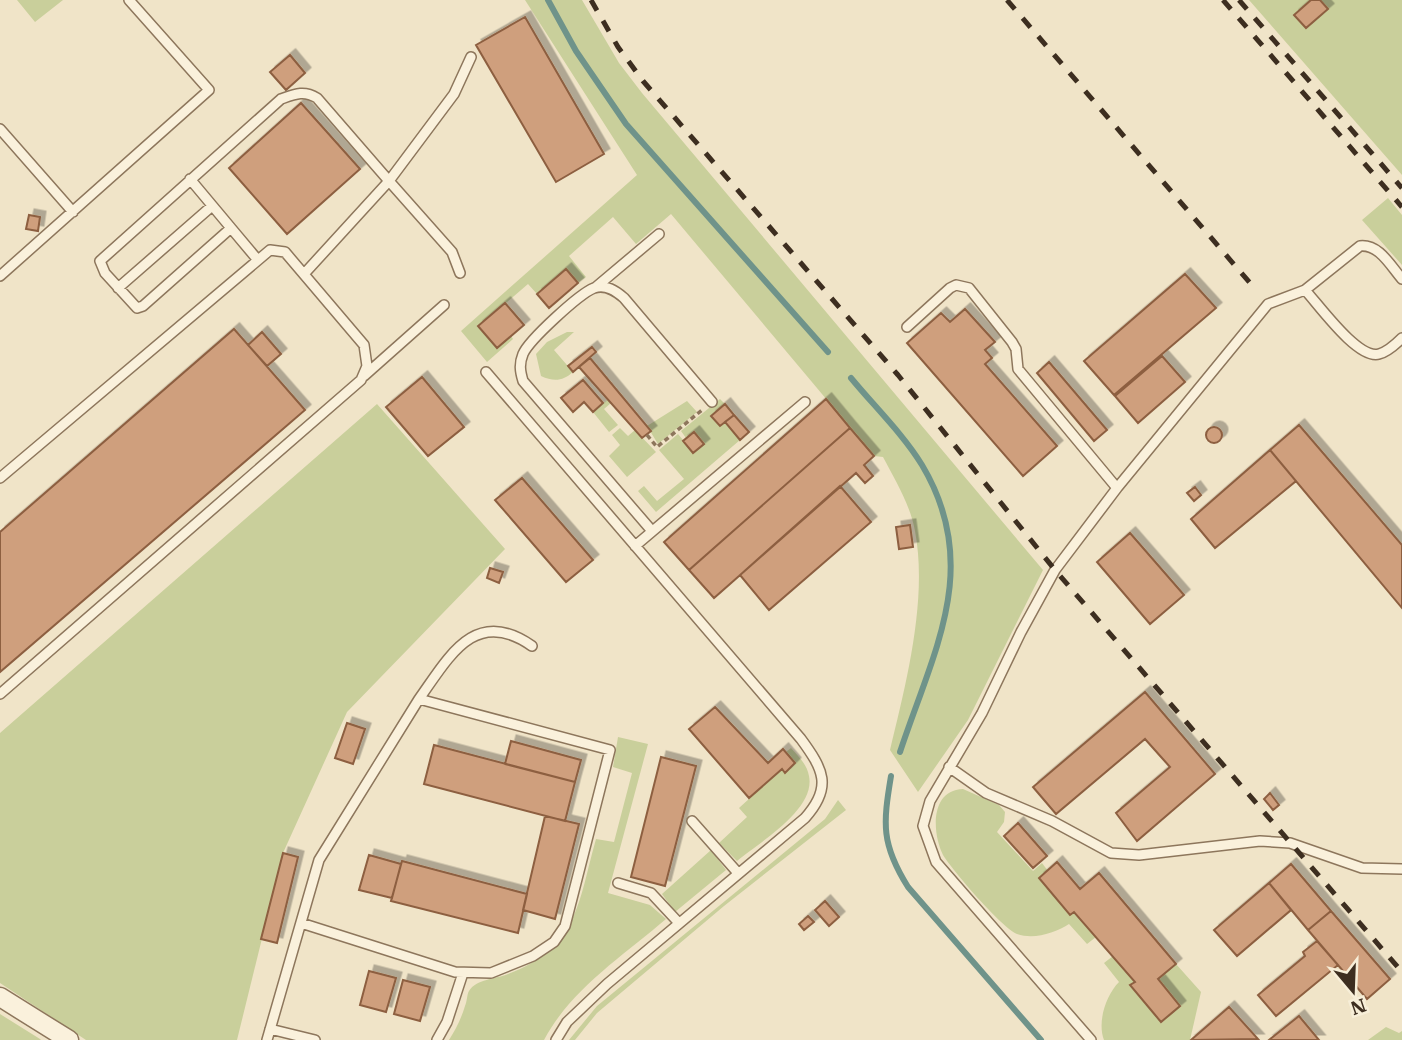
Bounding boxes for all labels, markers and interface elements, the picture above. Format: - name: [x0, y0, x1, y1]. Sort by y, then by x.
- north arrow: [1318, 956, 1388, 1026]
- text: N: [1348, 993, 1370, 1021]

